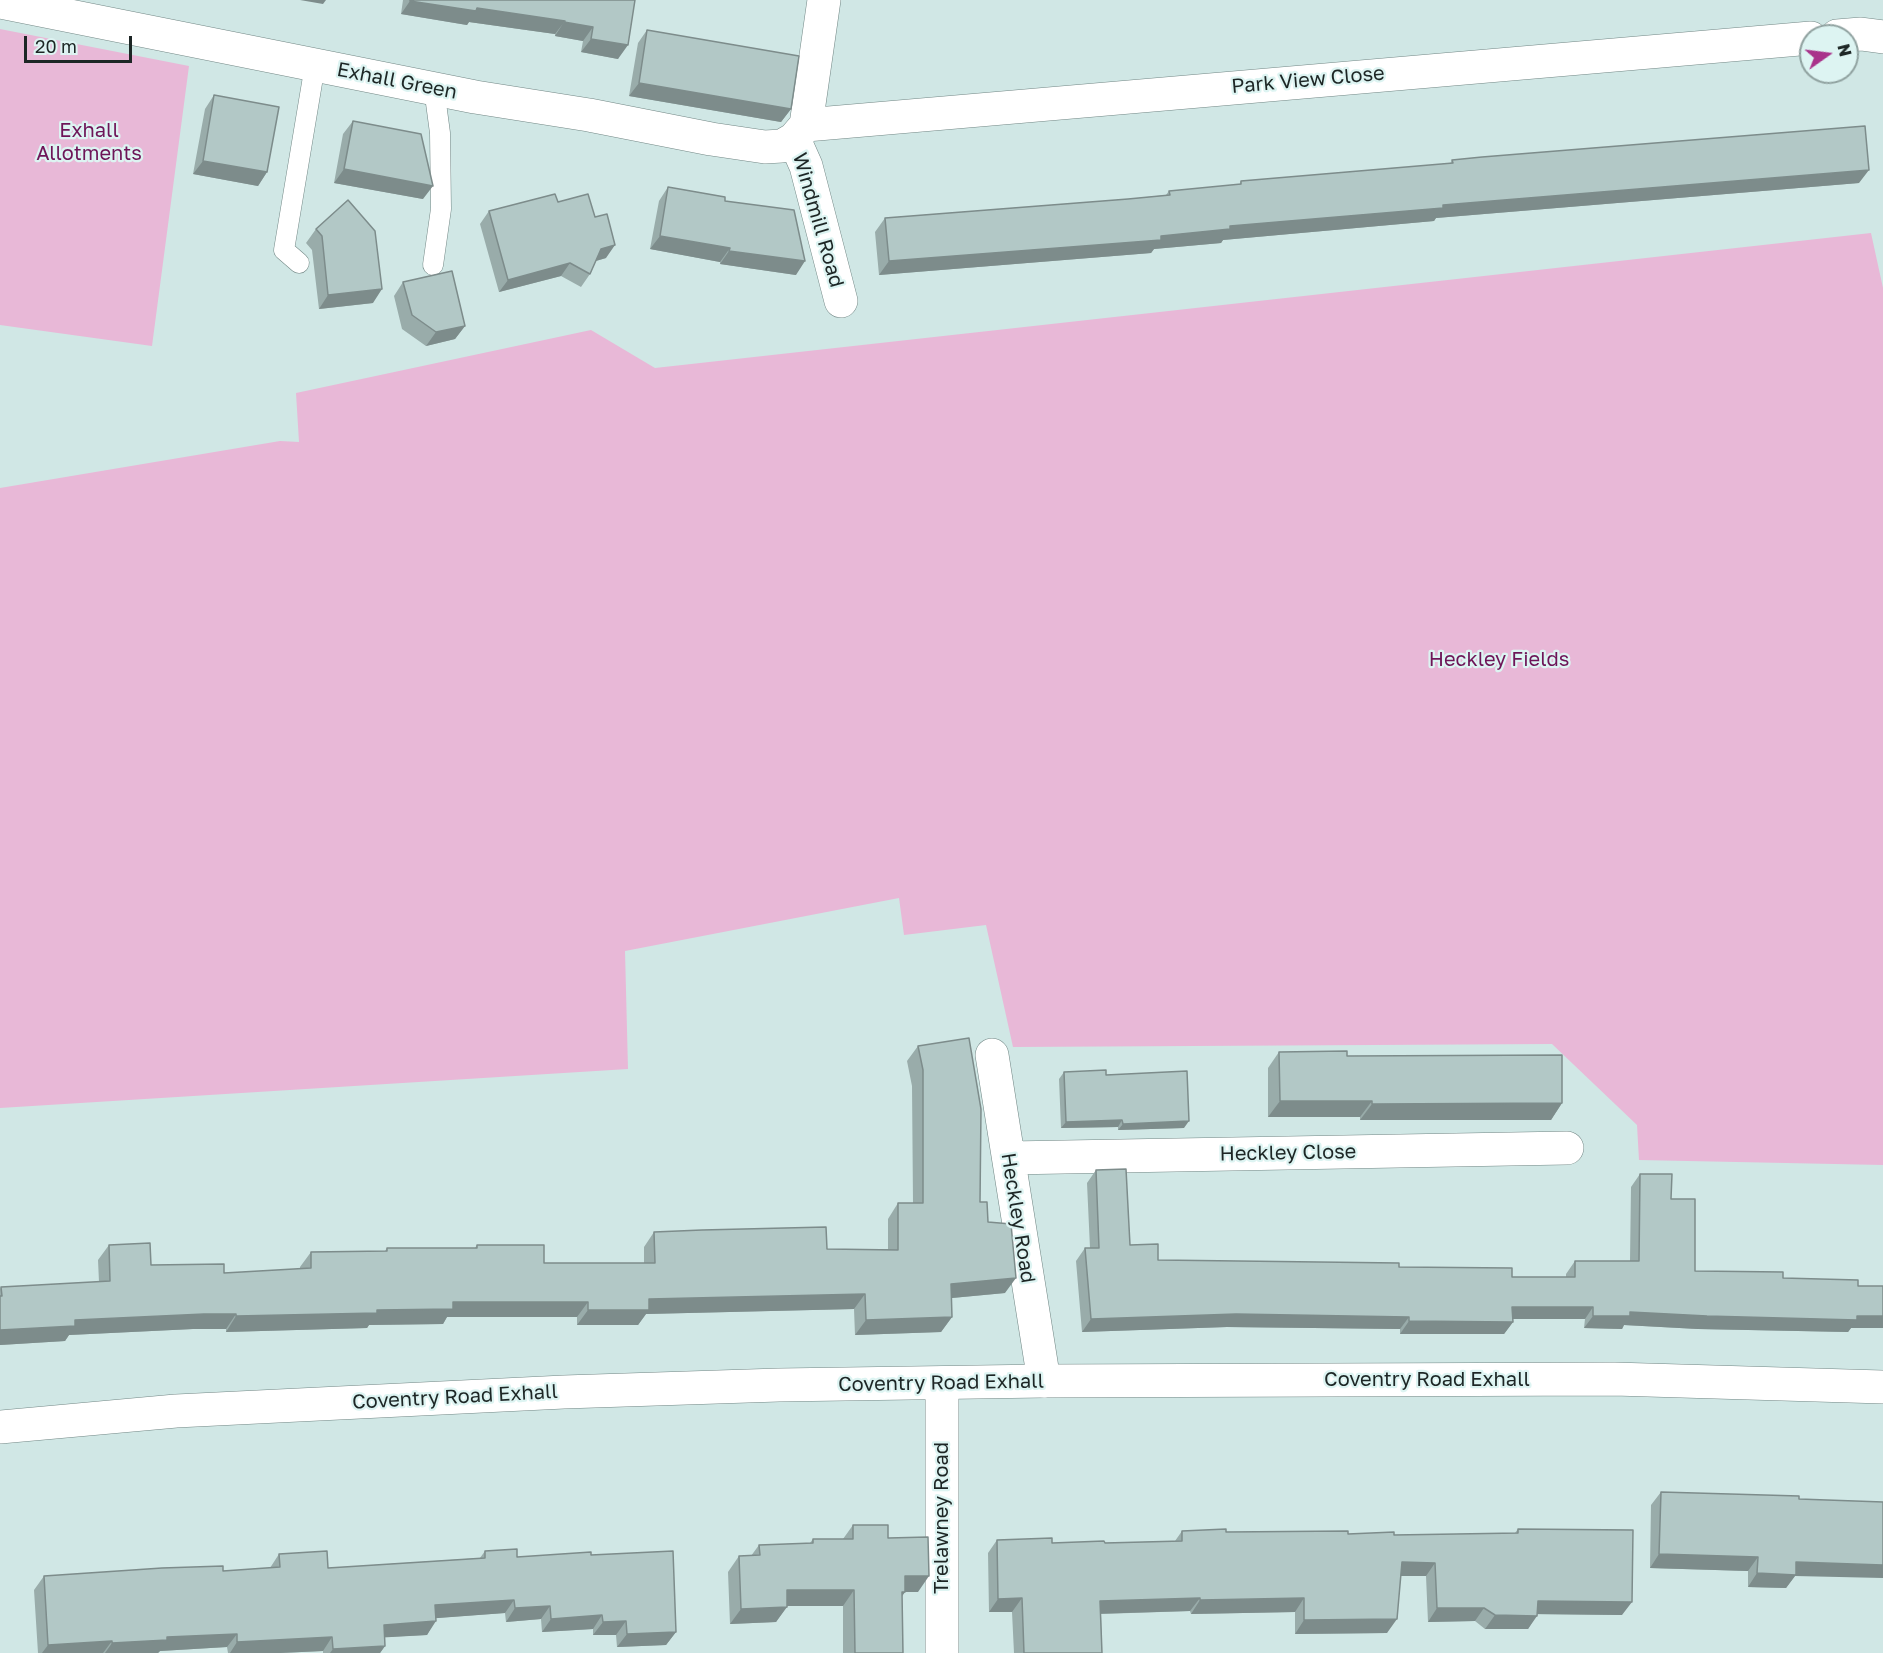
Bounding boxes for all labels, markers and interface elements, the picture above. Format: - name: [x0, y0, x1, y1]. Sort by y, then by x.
- scale bar: [27, 24, 135, 62]
- north arrow: [1799, 24, 1859, 84]
- text: 20 m: [35, 35, 77, 57]
- text: N: [1833, 42, 1856, 58]
- street label: Exhall Green: [335, 58, 459, 104]
- street label: Park View Close: [1230, 61, 1386, 99]
- park label: Exhall Allotments: [36, 119, 142, 166]
- street label: Windmill Road: [787, 150, 849, 290]
- park label: Heckley Fields: [1429, 648, 1569, 672]
- street label: Heckley Close: [1220, 1140, 1356, 1166]
- street label: Heckley Road: [996, 1151, 1040, 1285]
- street label: Coventry Road Exhall: [1324, 1368, 1530, 1392]
- street label: Coventry Road Exhall: [838, 1369, 1044, 1397]
- street label: Coventry Road Exhall: [352, 1380, 558, 1414]
- street label: Trelawney Road: [930, 1442, 954, 1594]

